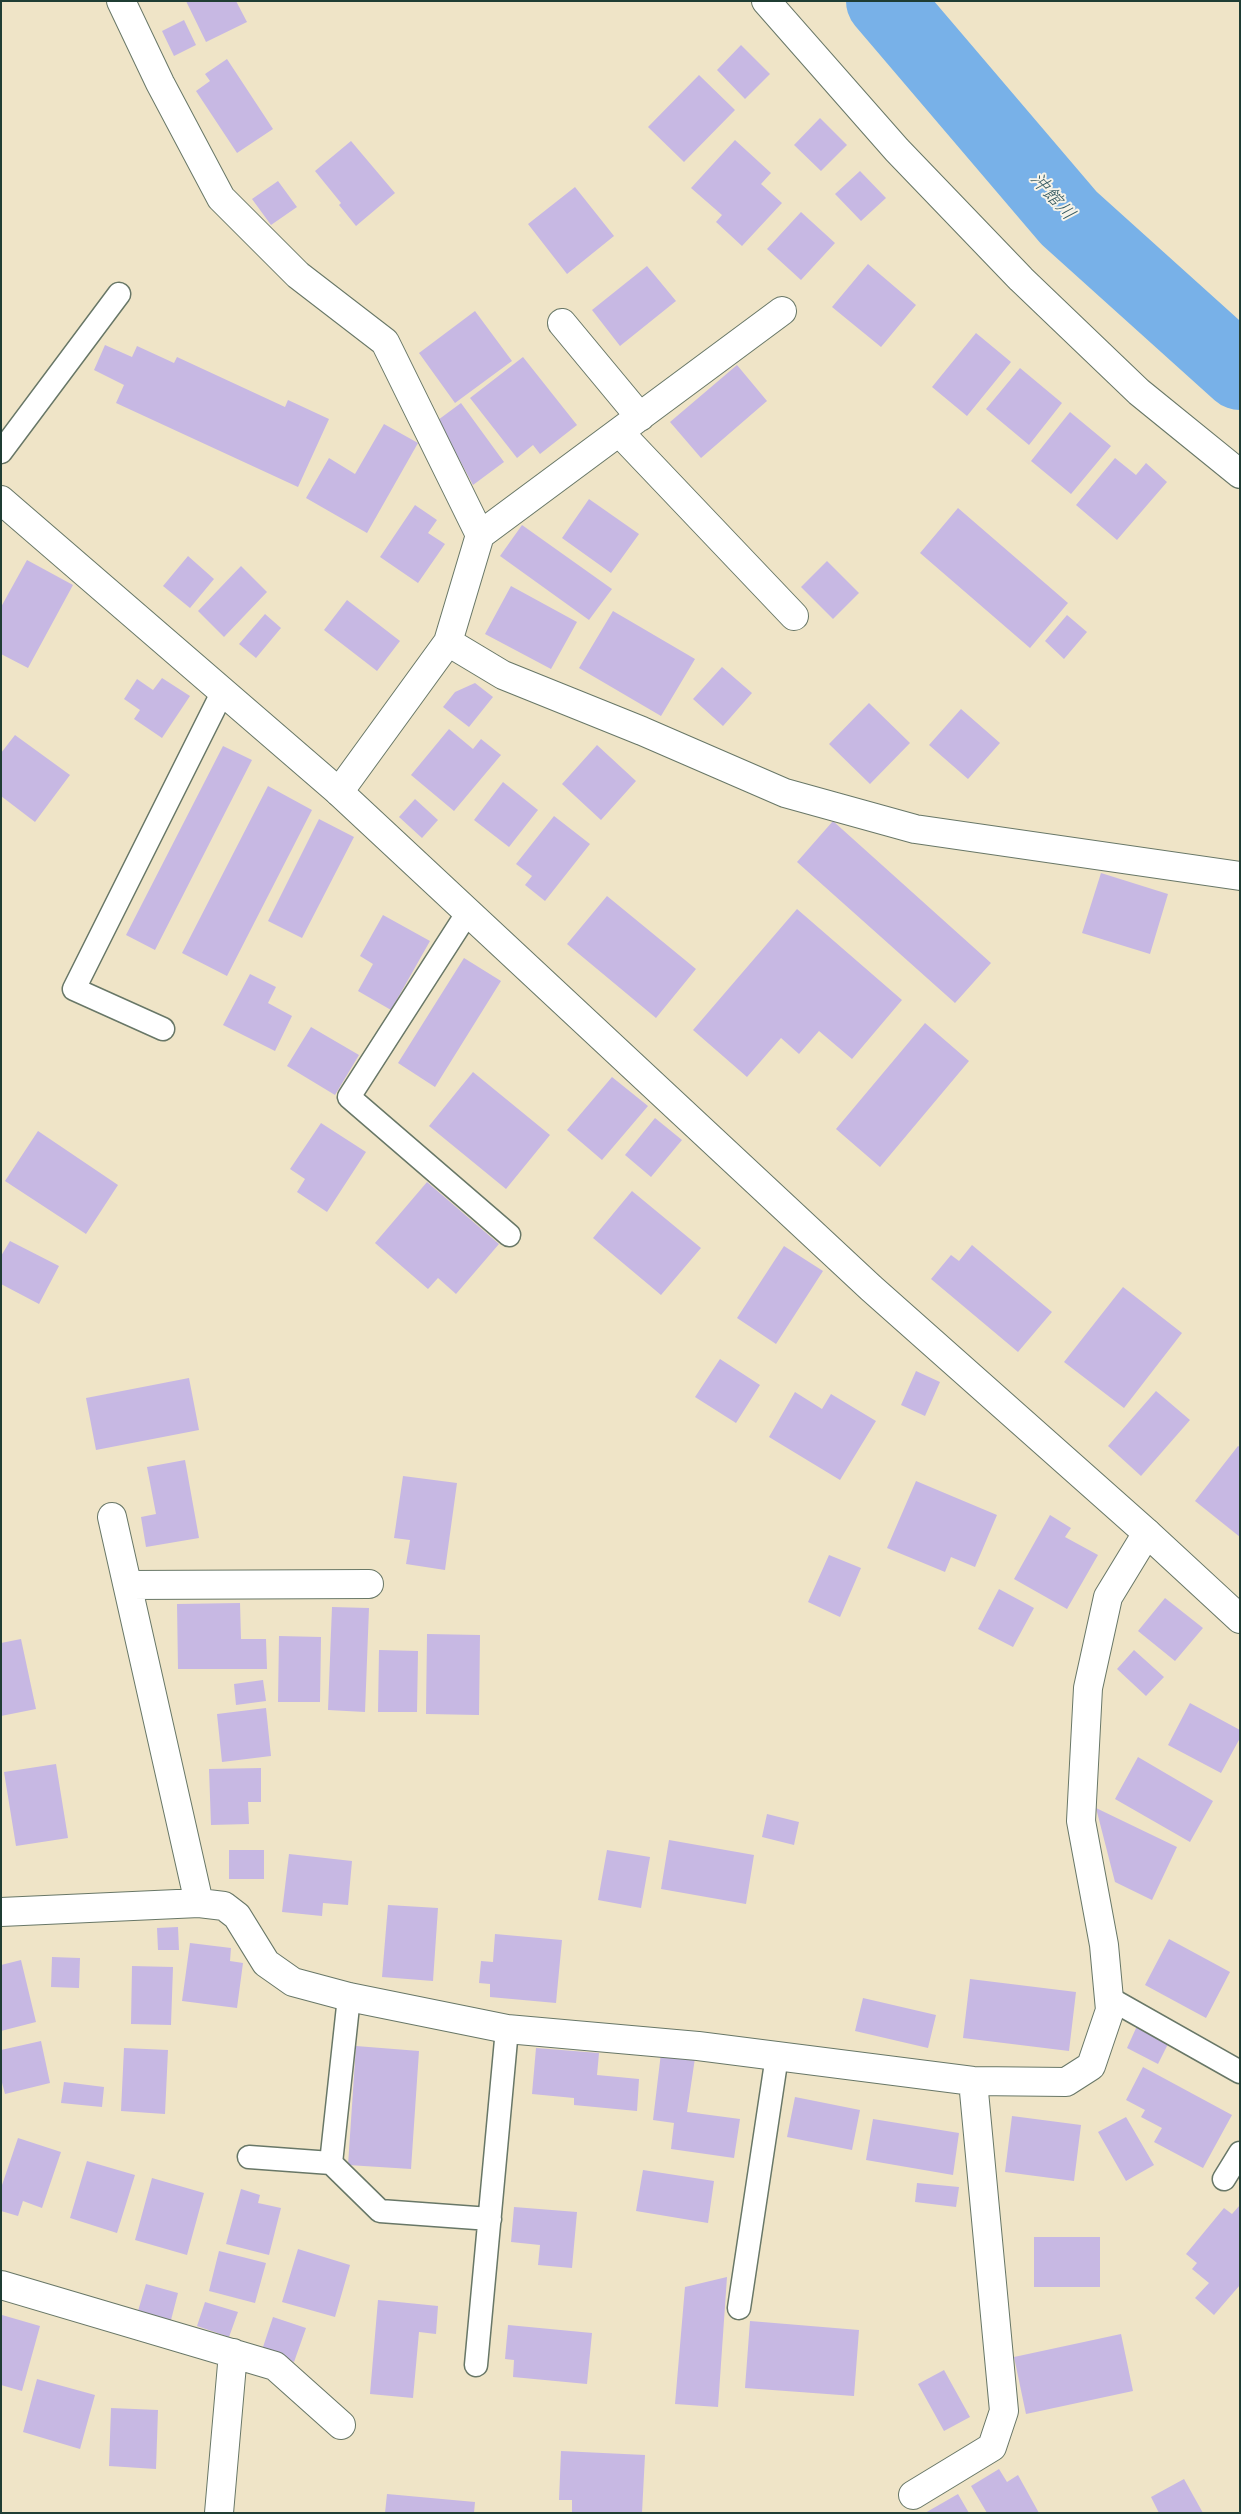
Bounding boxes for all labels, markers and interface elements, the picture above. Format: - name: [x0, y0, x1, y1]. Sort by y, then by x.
- water label: 沖館川: [1024, 168, 1080, 226]

